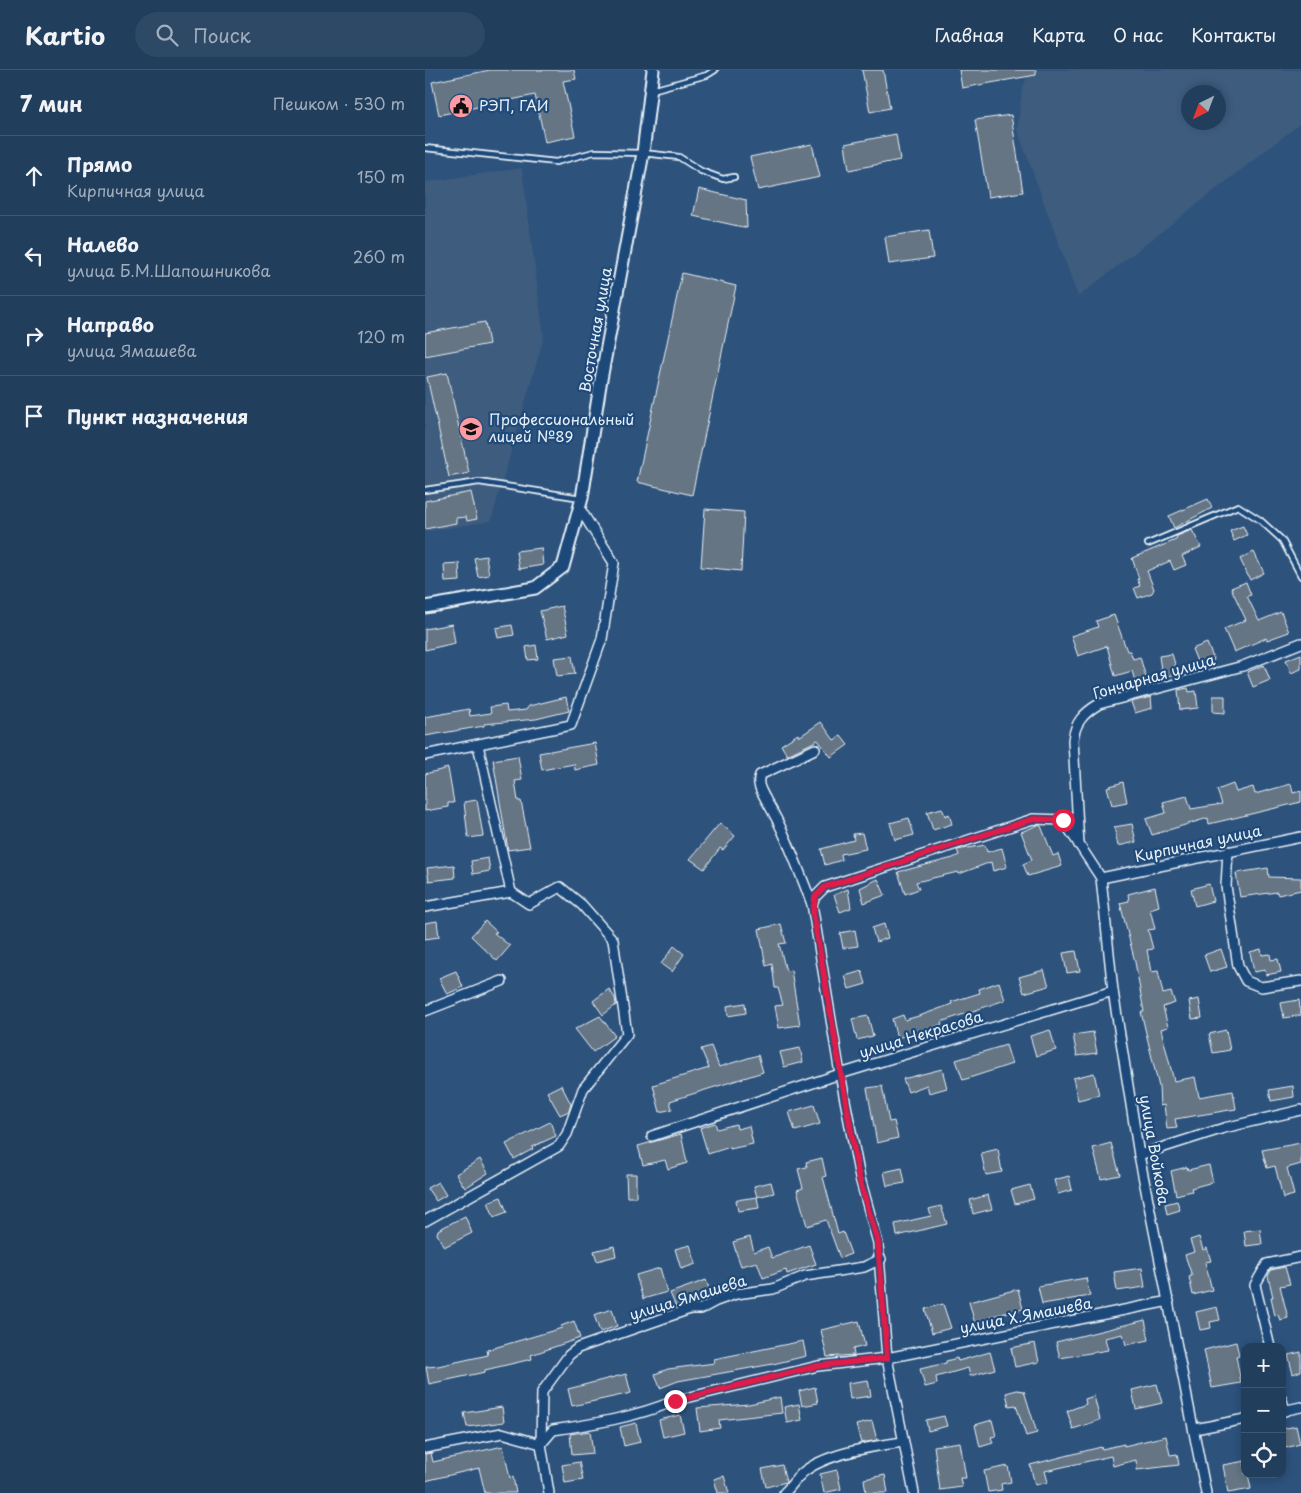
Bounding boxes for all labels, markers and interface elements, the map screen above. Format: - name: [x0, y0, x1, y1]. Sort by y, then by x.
- search box: [135, 12, 485, 57]
- text: Kartio: [25, 17, 105, 53]
- icon: search: [153, 21, 181, 49]
- text: Поиск: [193, 21, 251, 49]
- text: Главная: [935, 21, 1004, 48]
- text: Карта: [1032, 21, 1085, 48]
- text: О нас: [1113, 21, 1163, 48]
- text: Контакты: [1191, 21, 1276, 48]
- north arrow: [1181, 85, 1226, 130]
- text: 7 мин: [20, 87, 83, 119]
- text: Пешком · 530 m: [273, 91, 405, 115]
- public building icon: РЭП, ГАИ: [448, 93, 474, 119]
- place label: РЭП, ГАИ: [479, 93, 549, 116]
- text: Прямо: [67, 150, 132, 178]
- icon: ahead: [20, 162, 48, 190]
- text: 150 m: [357, 164, 405, 188]
- text: Кирпичная улица: [67, 178, 205, 202]
- text: Налево: [67, 230, 139, 258]
- icon: left: [20, 242, 48, 270]
- text: 260 m: [353, 244, 405, 268]
- text: улица Б.М.Шапошникова: [67, 258, 270, 282]
- street label: Восточная улица: [572, 265, 617, 394]
- text: Направо: [67, 310, 154, 338]
- icon: right: [20, 322, 48, 350]
- text: 120 m: [358, 324, 405, 348]
- text: улица Ямашева: [67, 338, 196, 362]
- icon: arrive: [20, 402, 48, 430]
- text: Пункт назначения: [67, 402, 248, 430]
- place label: Профессиональный лицей №89: [488, 407, 634, 447]
- school or university icon: Профессиональный лицей №89: [458, 416, 484, 442]
- street label: Гончарная улица: [1090, 647, 1218, 704]
- route start: [1052, 809, 1075, 832]
- street label: Кирпичная улица: [1132, 818, 1264, 867]
- street label: улица Некрасова: [856, 1004, 986, 1063]
- street label: улица Войкова: [1134, 1093, 1177, 1207]
- street label: улица Ямашева: [626, 1268, 750, 1325]
- street label: улица Х.Ямашева: [958, 1290, 1094, 1339]
- map controls: [1241, 1343, 1286, 1478]
- button: +: [1241, 1343, 1286, 1388]
- button: −: [1241, 1388, 1286, 1433]
- route end: [664, 1390, 687, 1413]
- button: locate: [1241, 1433, 1286, 1478]

